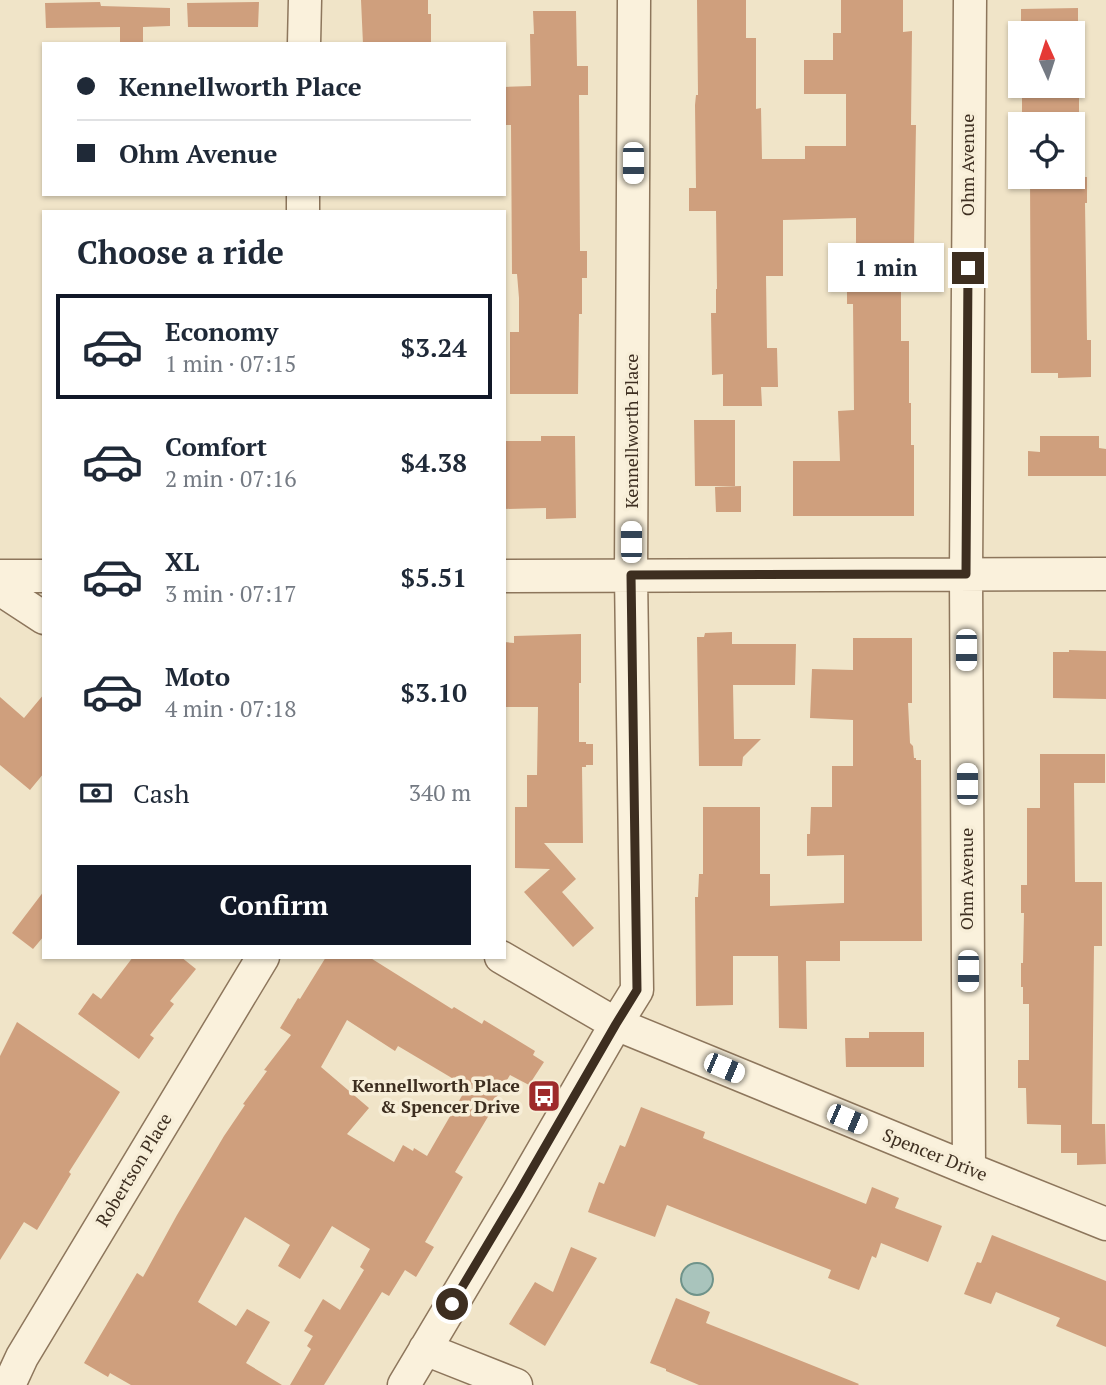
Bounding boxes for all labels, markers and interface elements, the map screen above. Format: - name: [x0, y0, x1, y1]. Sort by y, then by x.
- north arrow: [1008, 21, 1085, 98]
- map controls: [1008, 21, 1085, 189]
- text: Kennellworth Place: [119, 69, 362, 103]
- button: locate: [1008, 112, 1085, 189]
- street label: Ohm Avenue: [955, 114, 979, 216]
- text: Ohm Avenue: [119, 136, 277, 170]
- car: [623, 142, 644, 184]
- text: Choose a ride: [77, 231, 284, 273]
- callout: 1 min: [828, 244, 944, 292]
- text: 1 min: [855, 252, 917, 283]
- route end: [952, 252, 984, 284]
- text: Economy: [165, 314, 278, 348]
- icon: car: [81, 315, 144, 378]
- text: $3.24: [401, 330, 467, 364]
- text: 1 min · 07:15: [165, 348, 297, 379]
- street label: Kennellworth Place: [619, 354, 643, 508]
- text: Comfort: [165, 429, 267, 463]
- icon: car: [81, 430, 144, 493]
- text: $4.38: [401, 445, 467, 479]
- text: 2 min · 07:16: [165, 463, 297, 494]
- car: [621, 521, 642, 563]
- text: XL: [165, 544, 199, 578]
- icon: car: [81, 545, 144, 608]
- text: $5.51: [401, 560, 467, 594]
- text: 3 min · 07:17: [165, 578, 297, 609]
- car: [956, 629, 977, 671]
- text: Moto: [165, 659, 230, 693]
- icon: car: [81, 660, 144, 723]
- text: $3.10: [401, 675, 467, 709]
- text: 4 min · 07:18: [165, 693, 297, 724]
- car: [957, 763, 978, 805]
- icon: cash: [77, 774, 115, 812]
- text: Cash: [133, 776, 189, 810]
- text: 340 m: [409, 777, 471, 808]
- street label: Ohm Avenue: [954, 828, 978, 930]
- button: Confirm: [77, 865, 471, 945]
- car: [958, 950, 979, 992]
- car: [701, 1050, 748, 1086]
- place label: Kennellworth Place & Spencer Drive: [352, 1073, 520, 1118]
- bus stop icon: Kennellworth Place & Spencer Drive: [525, 1077, 563, 1115]
- car: [824, 1101, 871, 1137]
- street label: Robertson Place: [90, 1108, 177, 1231]
- street label: Spencer Drive: [879, 1122, 991, 1186]
- route start: [436, 1288, 468, 1320]

